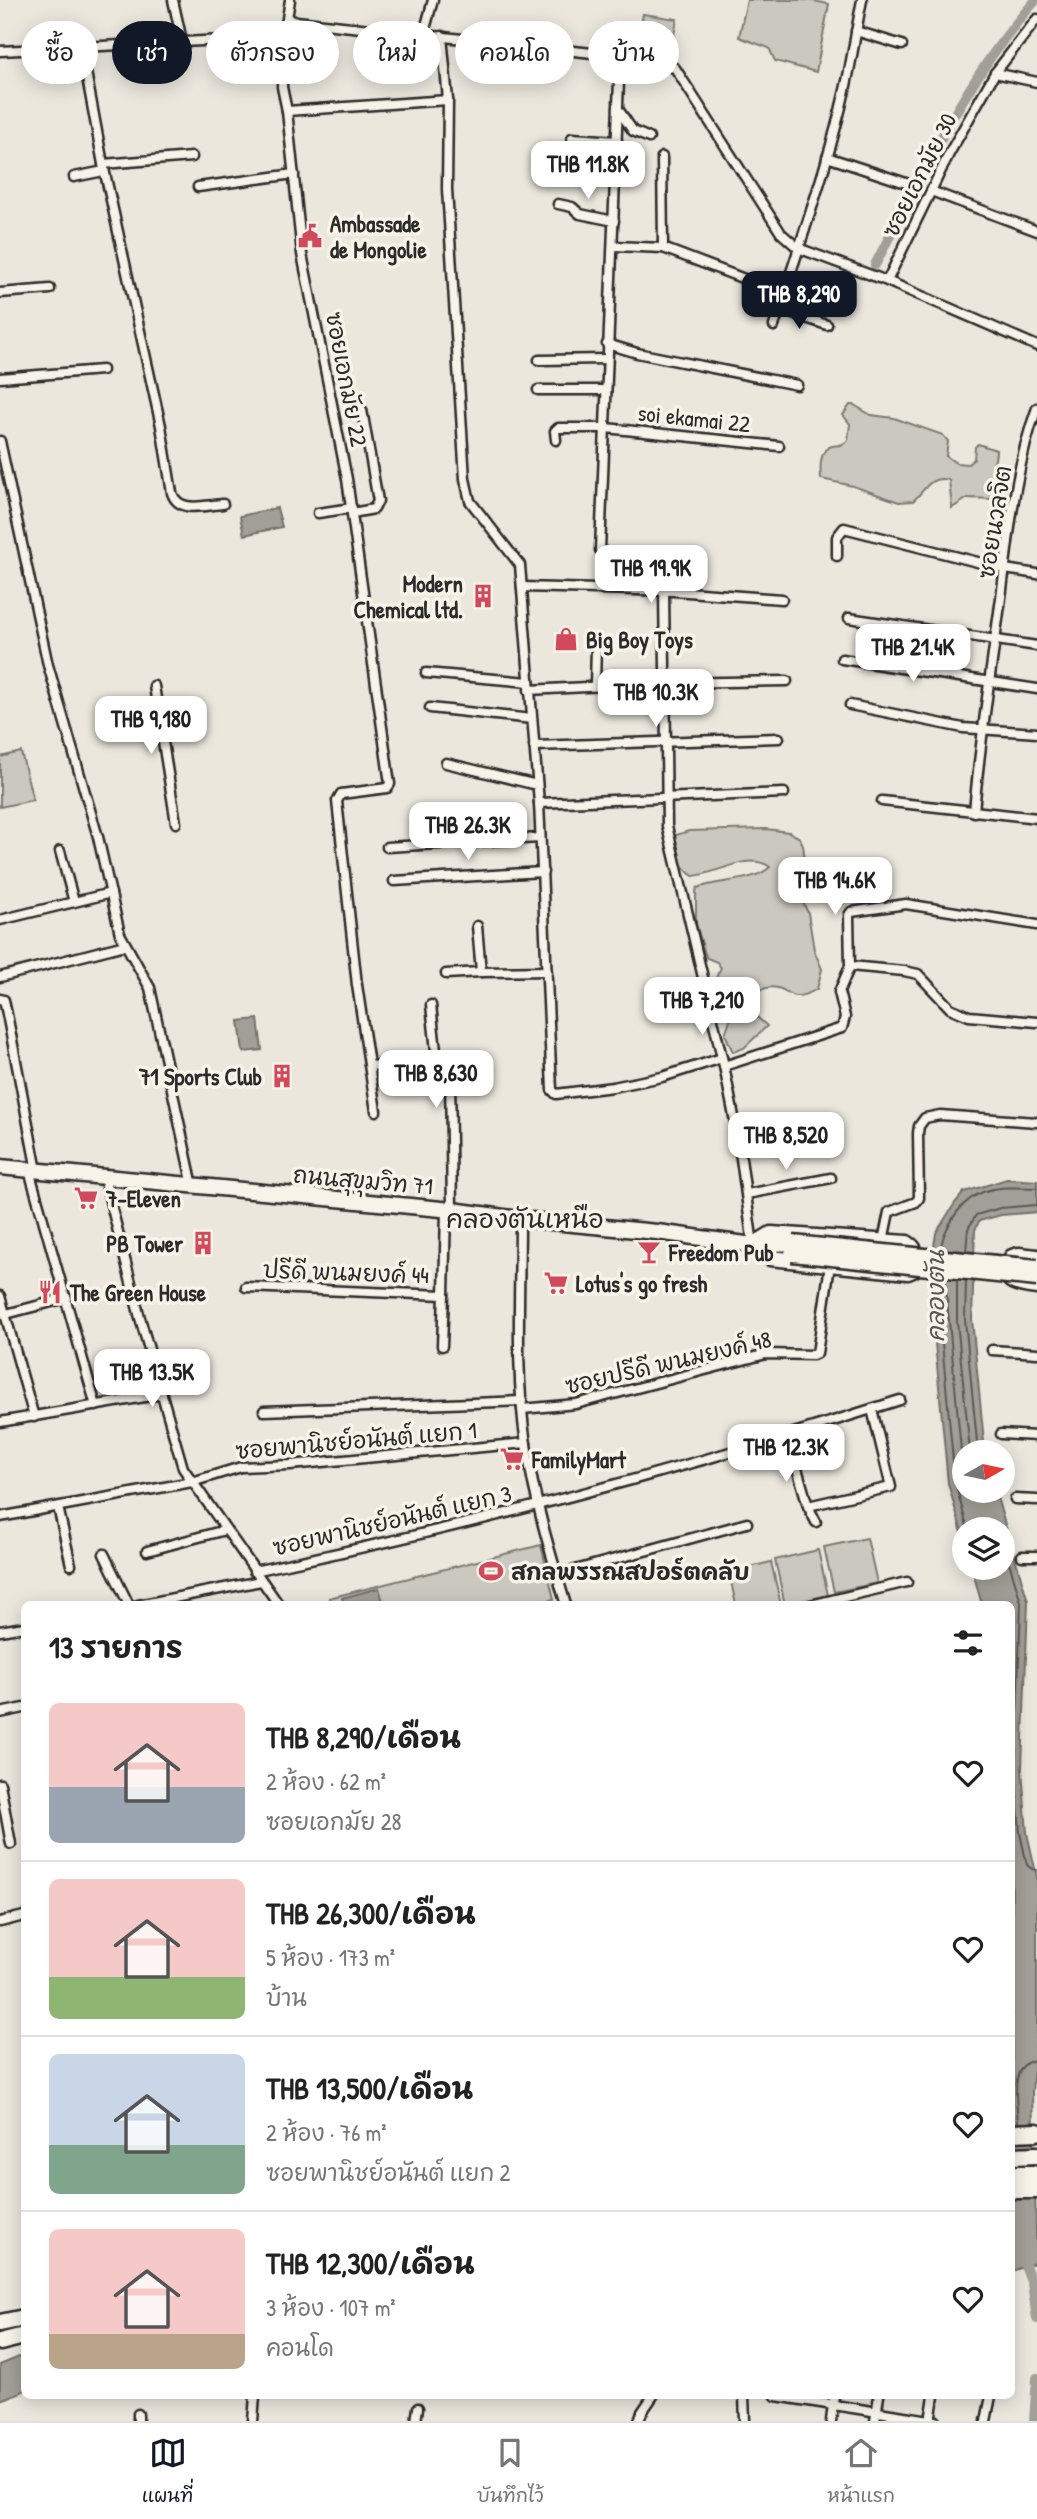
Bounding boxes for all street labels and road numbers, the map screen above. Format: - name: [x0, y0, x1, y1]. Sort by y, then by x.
- street label: ซอยเอกมัย 30: [874, 108, 964, 242]
- street label: ซอยเอกมัย 22: [319, 309, 375, 449]
- street label: soi ekamai 22: [636, 397, 752, 439]
- street label: ซอยนวลจิต: [970, 463, 1018, 581]
- street label: ถนนสุขุมวิท 71: [292, 1158, 434, 1205]
- street label: ปรีดี พนมยงค์ 44: [263, 1254, 429, 1290]
- street label: ซอยปรีดี พนมยงค์ 48: [562, 1323, 774, 1401]
- street label: ซอยพานิชย์อนันต์ แยก 1: [234, 1414, 478, 1466]
- street label: ซอยพานิชย์อนันต์ แยก 3: [270, 1477, 514, 1563]

